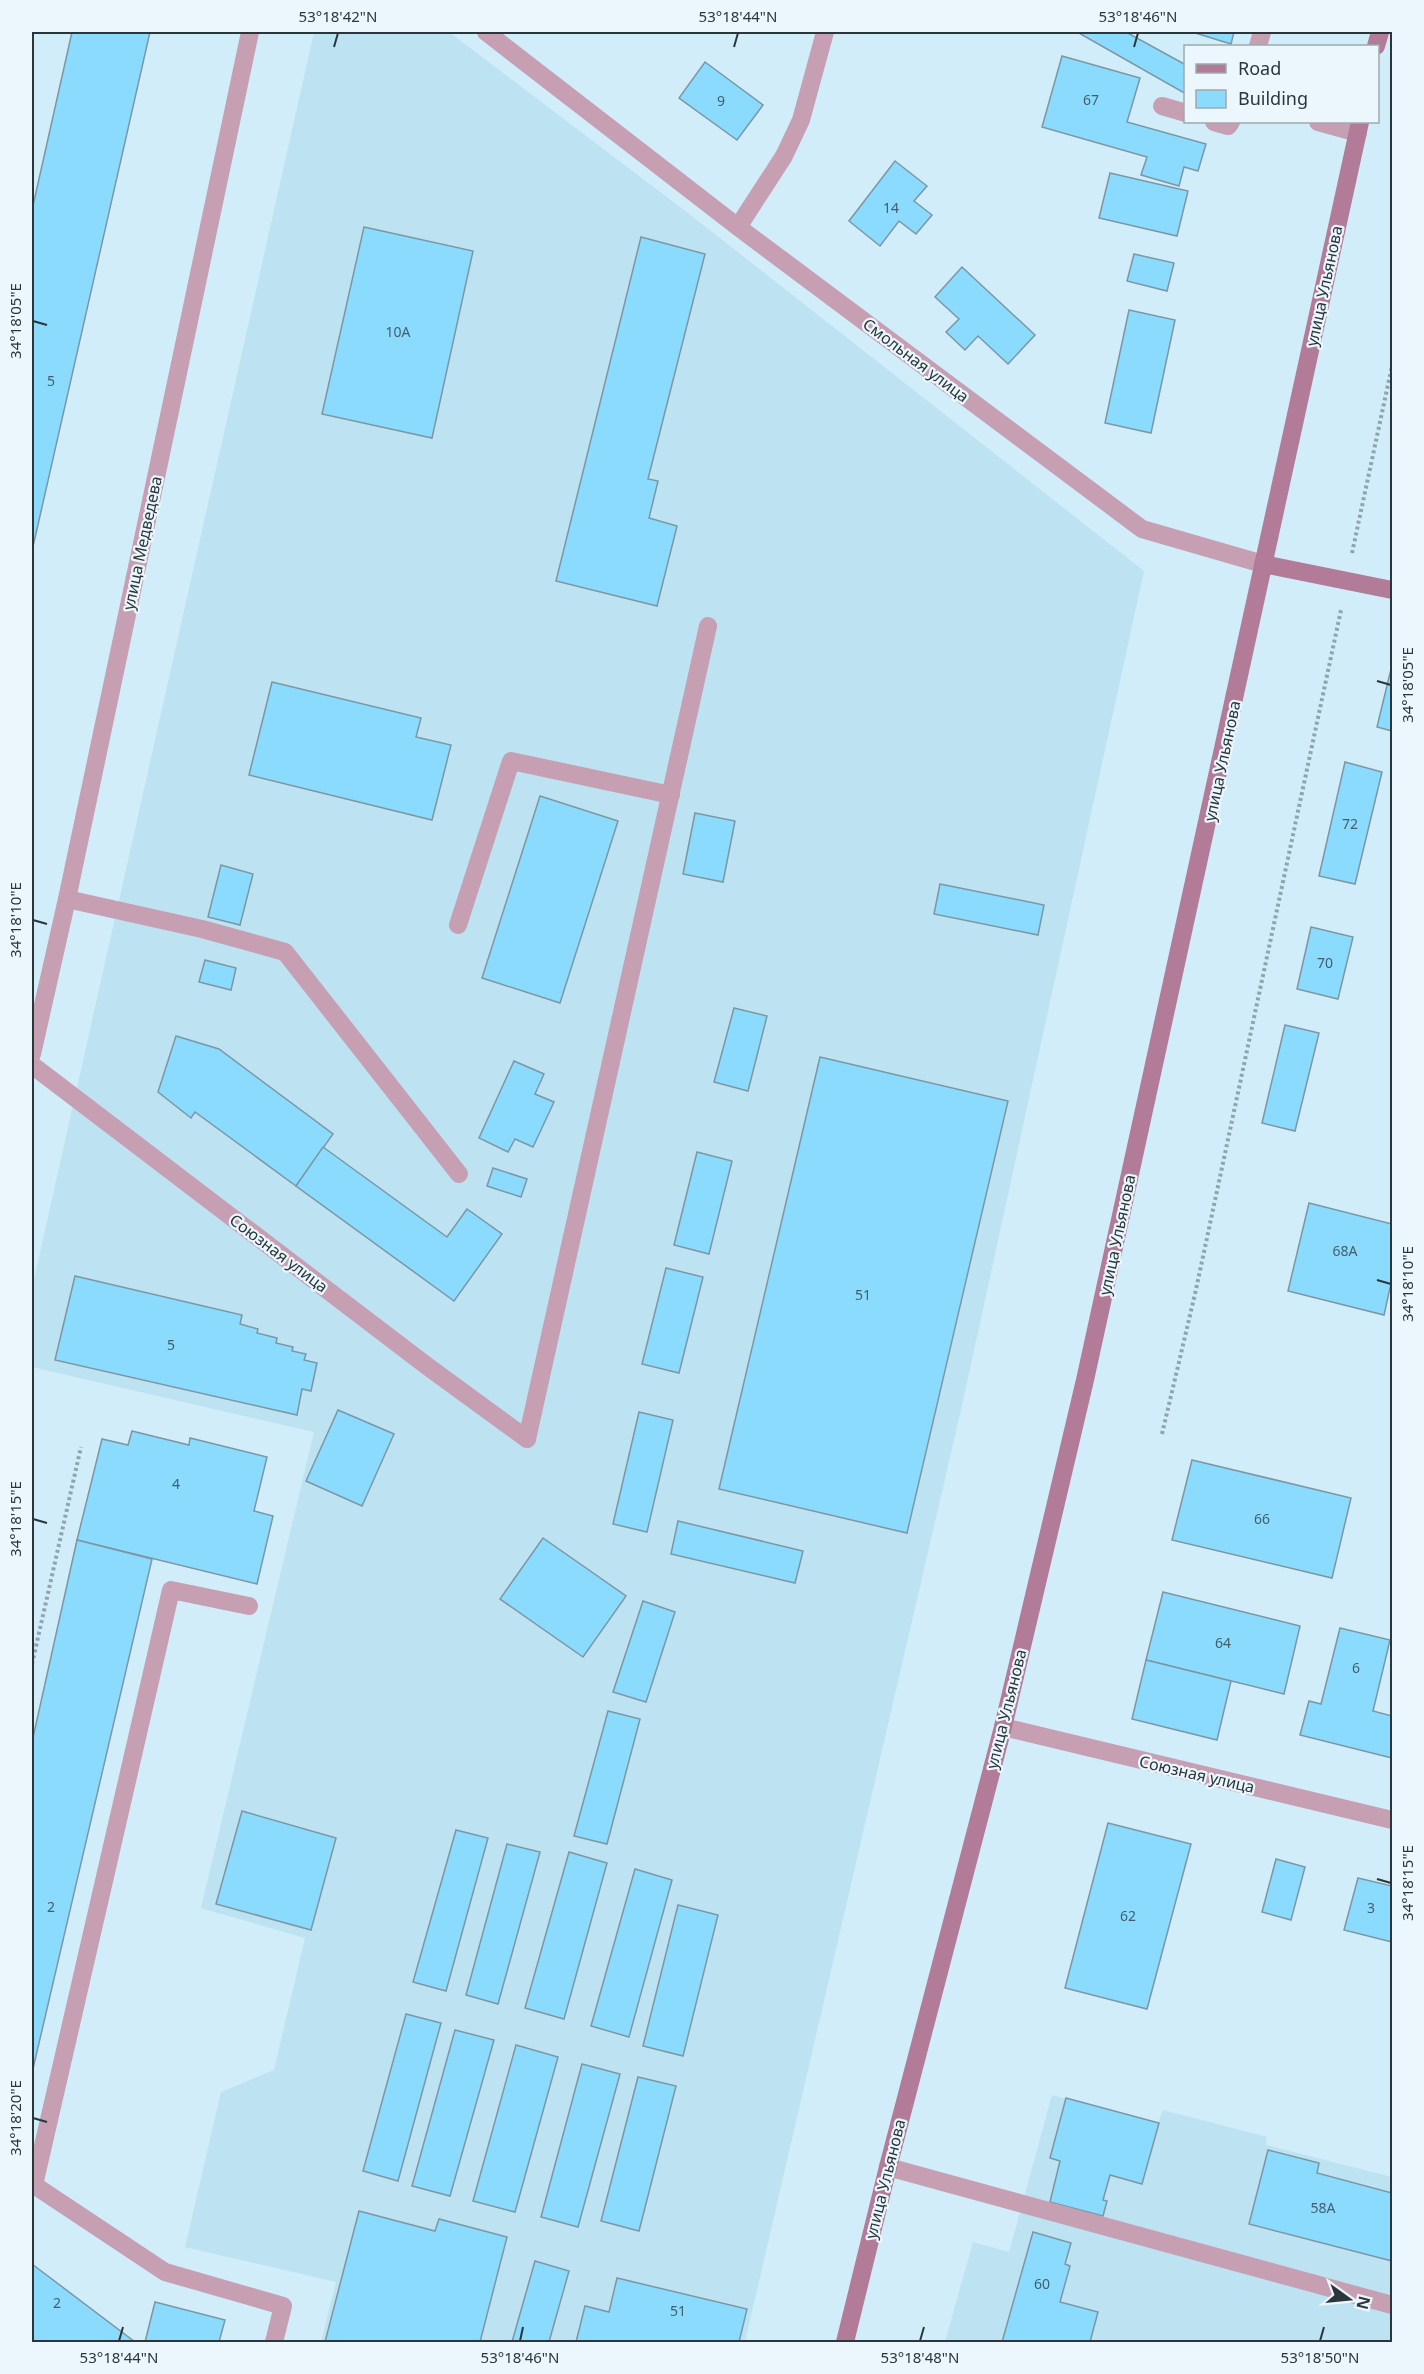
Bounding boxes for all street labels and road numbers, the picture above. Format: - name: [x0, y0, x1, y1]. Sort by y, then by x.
- street label: улица Ульянова: [1300, 224, 1348, 348]
- street label: Смольная улица: [858, 313, 974, 407]
- street label: улица Медведева: [117, 474, 167, 612]
- street label: улица Ульянова: [1198, 699, 1246, 823]
- street label: улица Ульянова: [1093, 1173, 1141, 1297]
- street label: Союзная улица: [225, 1209, 333, 1297]
- street label: улица Ульянова: [980, 1647, 1032, 1771]
- street label: Союзная улица: [1137, 1750, 1257, 1798]
- street label: улица Ульянова: [859, 2117, 911, 2241]

